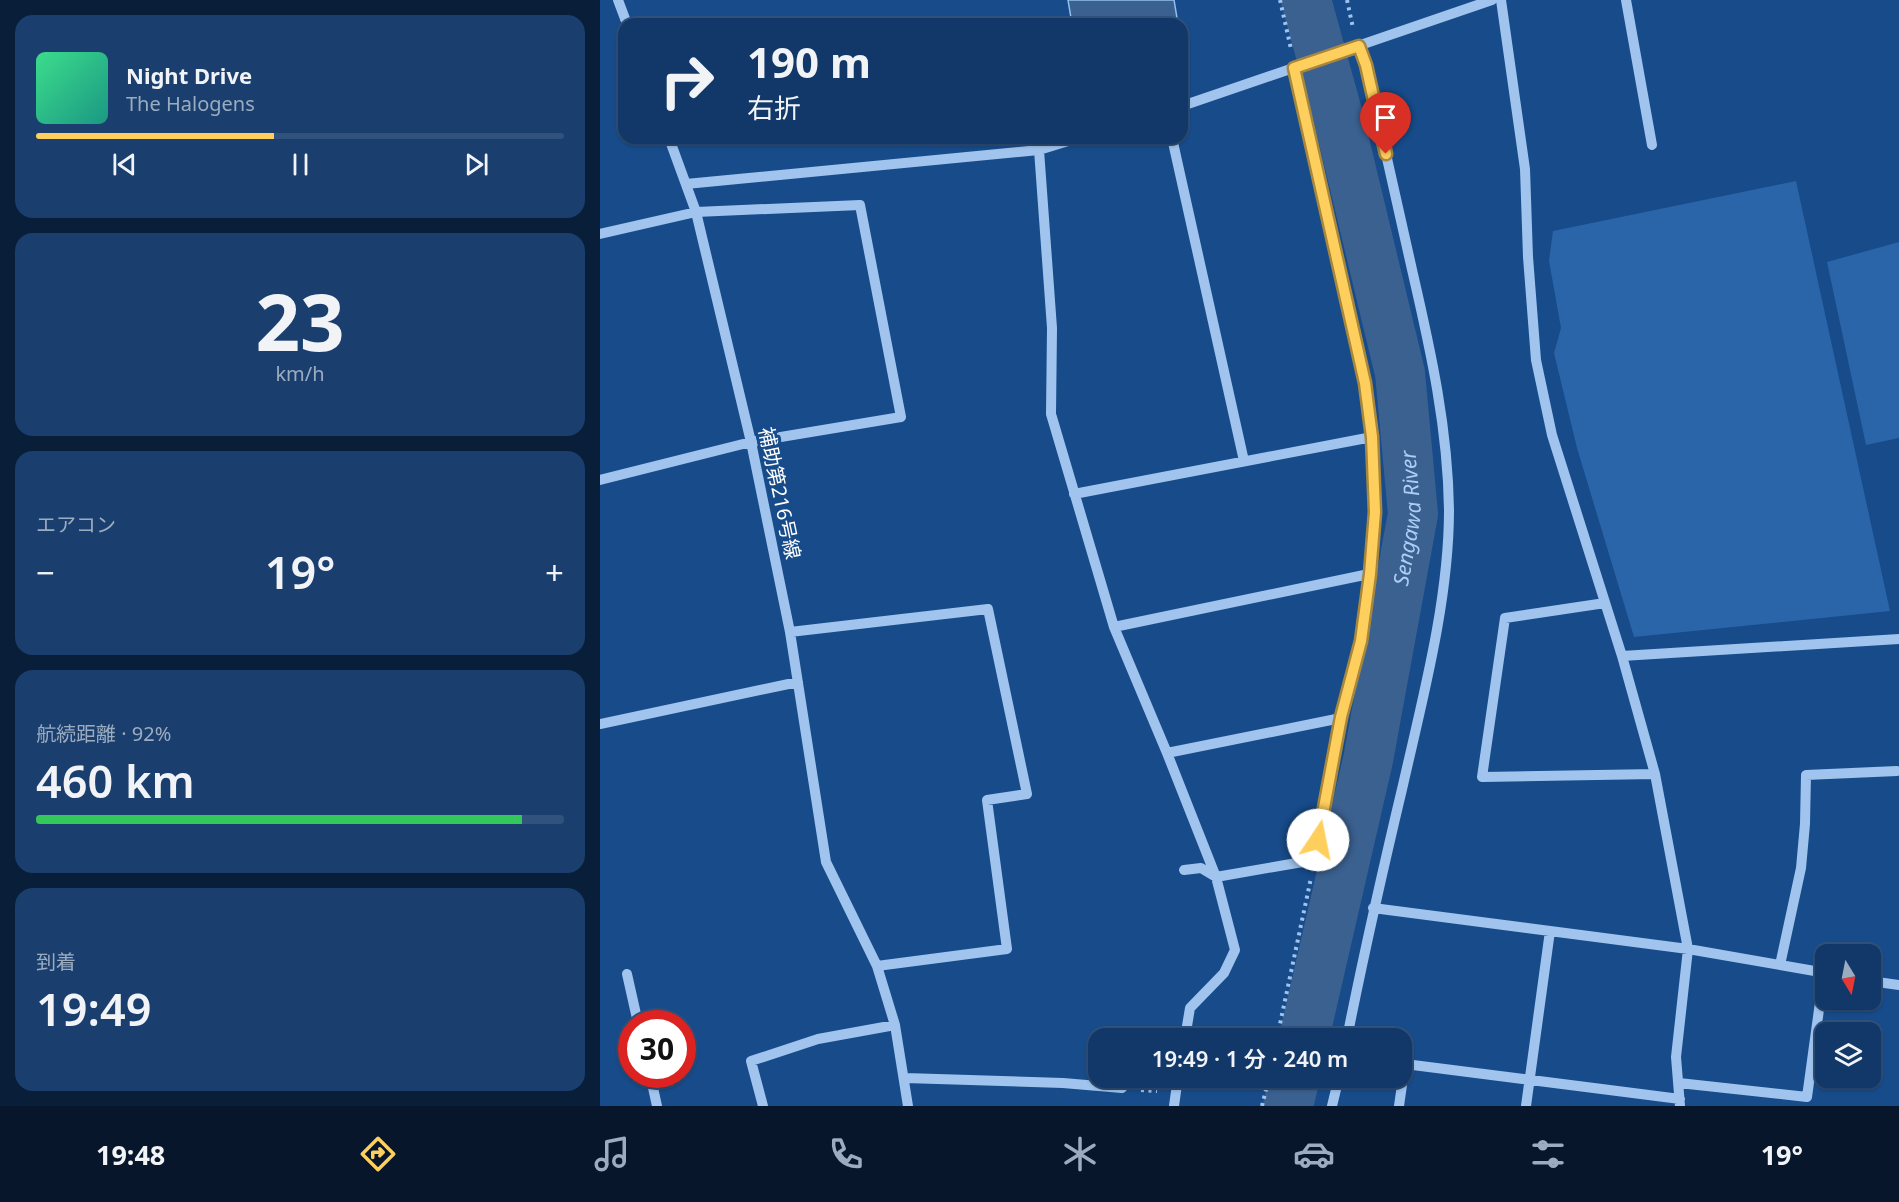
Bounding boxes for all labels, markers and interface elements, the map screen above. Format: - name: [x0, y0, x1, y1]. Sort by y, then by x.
- text: 190 m: [747, 33, 871, 90]
- icon: right: [648, 42, 726, 120]
- text: Night Drive: [126, 60, 252, 90]
- text: 右折: [747, 89, 801, 126]
- text: The Halogens: [126, 90, 255, 117]
- pin: [1360, 92, 1411, 154]
- icon: arrive: [1369, 101, 1402, 134]
- icon: previous: [108, 148, 141, 181]
- icon: pause: [284, 148, 317, 181]
- icon: next: [460, 148, 493, 181]
- text: 23: [255, 268, 345, 374]
- text: km/h: [275, 360, 325, 387]
- street label: 補助第216号線: [753, 424, 807, 562]
- water label: Sengawa River: [1386, 448, 1427, 588]
- text: エアコン: [36, 511, 116, 538]
- text: 19°: [265, 541, 335, 602]
- text: −: [36, 550, 55, 595]
- text: +: [545, 550, 564, 595]
- text: 航続距離 · 92%: [36, 720, 171, 747]
- text: 460 km: [36, 750, 195, 811]
- position arrow: [1286, 808, 1350, 872]
- north arrow: [1815, 944, 1881, 1010]
- map controls: [1815, 944, 1881, 1088]
- text: 到着: [36, 948, 76, 975]
- text: 19:49: [36, 978, 151, 1039]
- speed limit sign: 30: [618, 1010, 696, 1088]
- button: layers: [1815, 1022, 1881, 1088]
- text: 19:49 · 1 分 · 240 m: [1152, 1043, 1348, 1073]
- icon: directions: [357, 1133, 399, 1175]
- icon: music: [591, 1133, 633, 1175]
- icon: phone: [825, 1133, 867, 1175]
- icon: climate: [1059, 1133, 1101, 1175]
- icon: car: [1293, 1133, 1335, 1175]
- icon: filters: [1527, 1133, 1569, 1175]
- text: 19:48: [96, 1136, 165, 1173]
- text: 19°: [1761, 1136, 1803, 1173]

